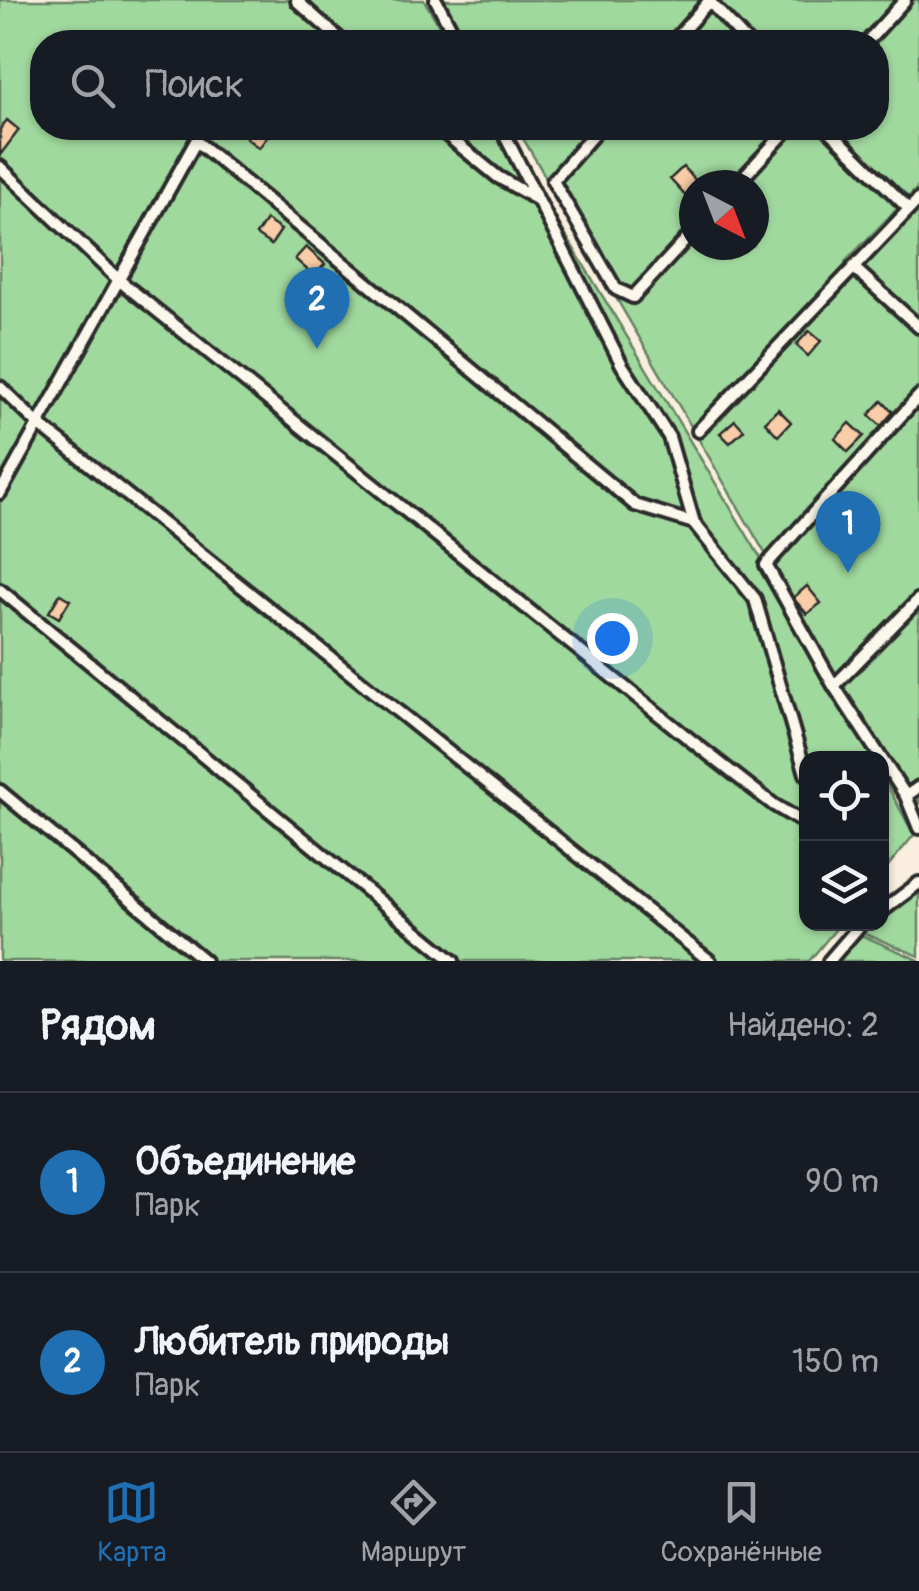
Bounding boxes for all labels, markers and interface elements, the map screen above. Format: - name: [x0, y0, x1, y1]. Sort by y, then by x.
- search box: [30, 30, 889, 140]
- icon: search: [65, 58, 120, 113]
- text: Поиск: [145, 61, 244, 109]
- north arrow: [679, 170, 769, 260]
- pin: 2: [284, 266, 350, 349]
- pin: 1: [816, 490, 880, 573]
- your location: [587, 613, 638, 664]
- map controls: [799, 751, 889, 931]
- button: locate: [799, 751, 889, 841]
- button: layers: [799, 841, 889, 931]
- text: Рядом: [40, 1000, 156, 1052]
- text: Найдено: 2: [727, 1006, 879, 1046]
- text: Объединение: [135, 1138, 355, 1186]
- text: 1: [66, 1162, 79, 1202]
- text: 90 m: [805, 1162, 879, 1202]
- text: Парк: [135, 1186, 201, 1226]
- text: Любитель природы: [135, 1318, 449, 1366]
- text: 2: [64, 1342, 81, 1382]
- text: 150 m: [792, 1342, 879, 1382]
- text: Парк: [135, 1366, 201, 1406]
- tab: Карта: [97, 1475, 167, 1570]
- tab: Маршрут: [361, 1475, 466, 1570]
- tab: Сохранённые: [660, 1475, 822, 1570]

